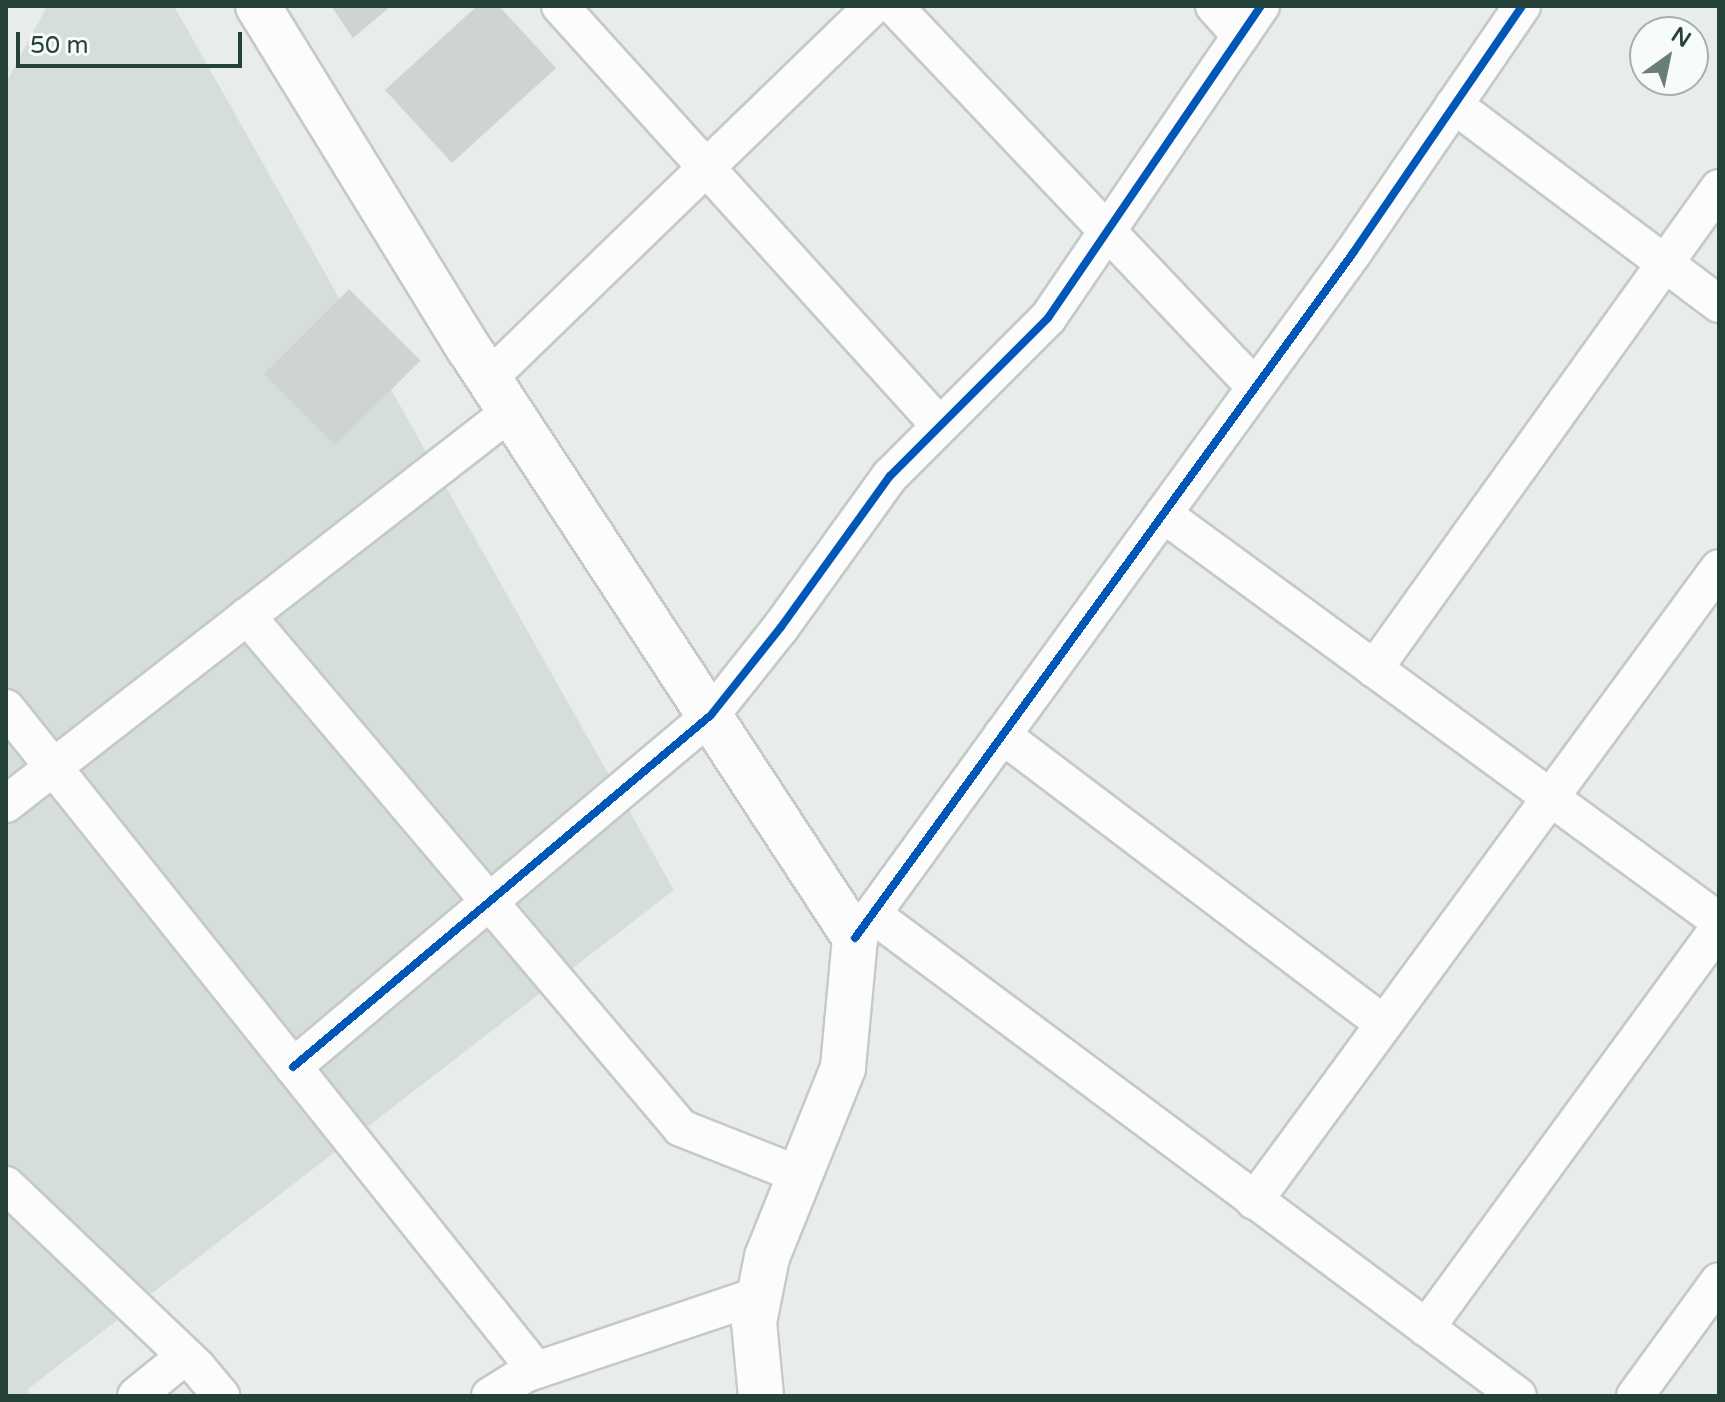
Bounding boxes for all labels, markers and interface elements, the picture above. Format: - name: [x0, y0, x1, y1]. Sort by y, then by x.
- scale bar: [20, 16, 246, 66]
- north arrow: [1629, 16, 1709, 96]
- text: N: [1666, 22, 1695, 53]
- text: 50 m: [30, 31, 88, 60]

